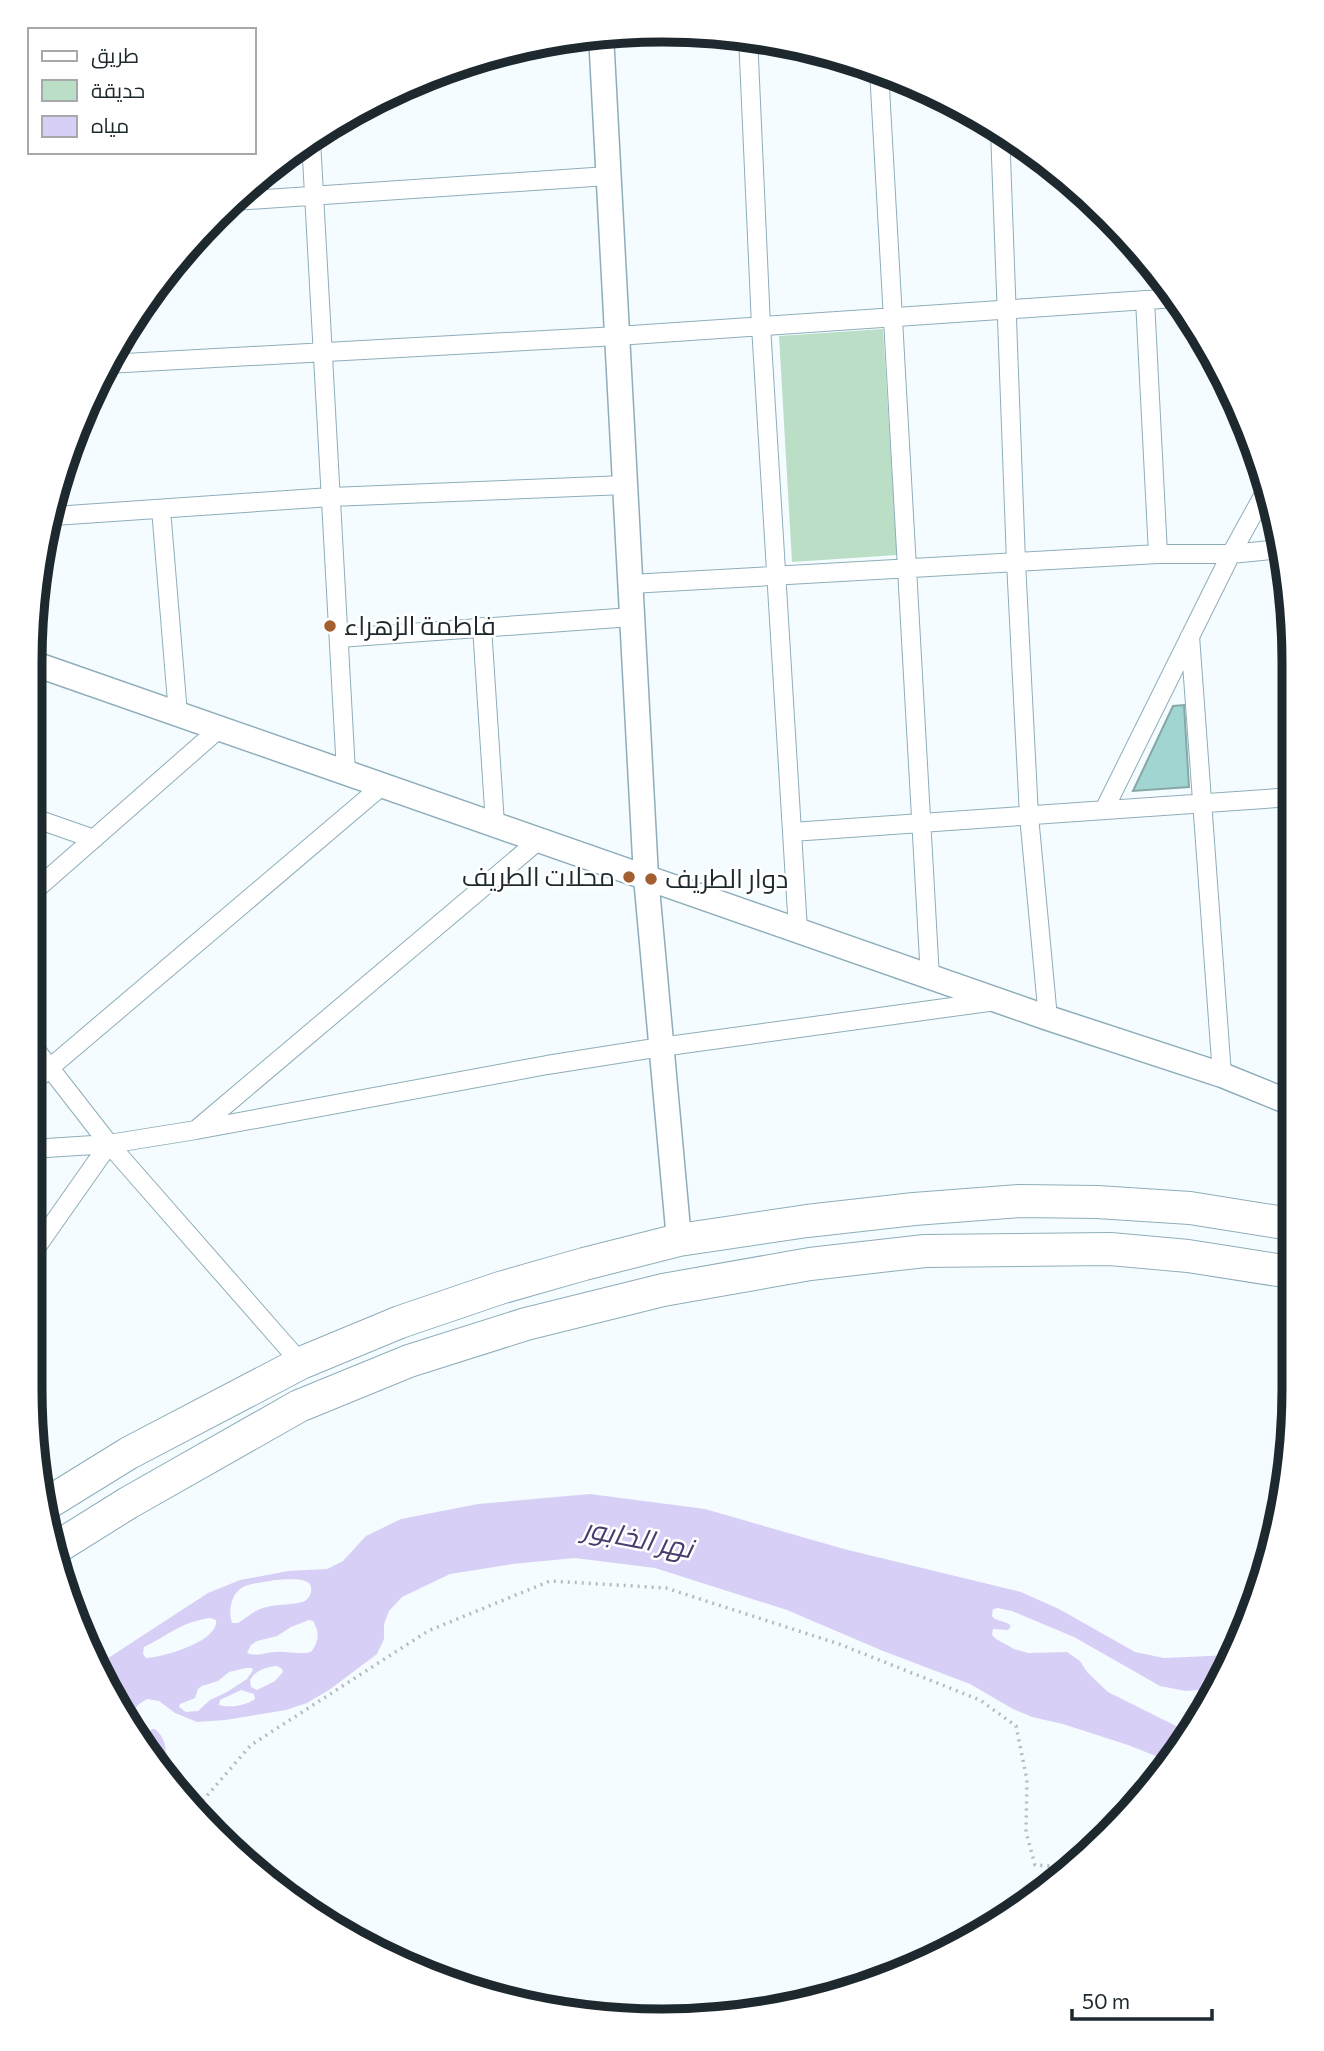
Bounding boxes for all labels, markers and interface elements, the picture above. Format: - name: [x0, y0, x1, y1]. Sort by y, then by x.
- legend: [28, 28, 256, 154]
- text: طريق: [91, 42, 139, 69]
- text: حديقة: [91, 77, 145, 102]
- text: مياه: [91, 112, 129, 137]
- place label: فاطمة الزهراء: [344, 609, 496, 641]
- marker: فاطمة الزهراء: [322, 618, 338, 634]
- place label: محلات الطريف: [462, 860, 615, 892]
- place label: دوار الطريف: [665, 862, 788, 894]
- marker: محلات الطريف: [621, 869, 637, 885]
- marker: دوار الطريف: [643, 871, 659, 887]
- water label: نهر الخابور: [577, 1509, 698, 1566]
- scale bar: [1072, 1978, 1212, 2022]
- text: 50 m: [1082, 1988, 1130, 2013]

